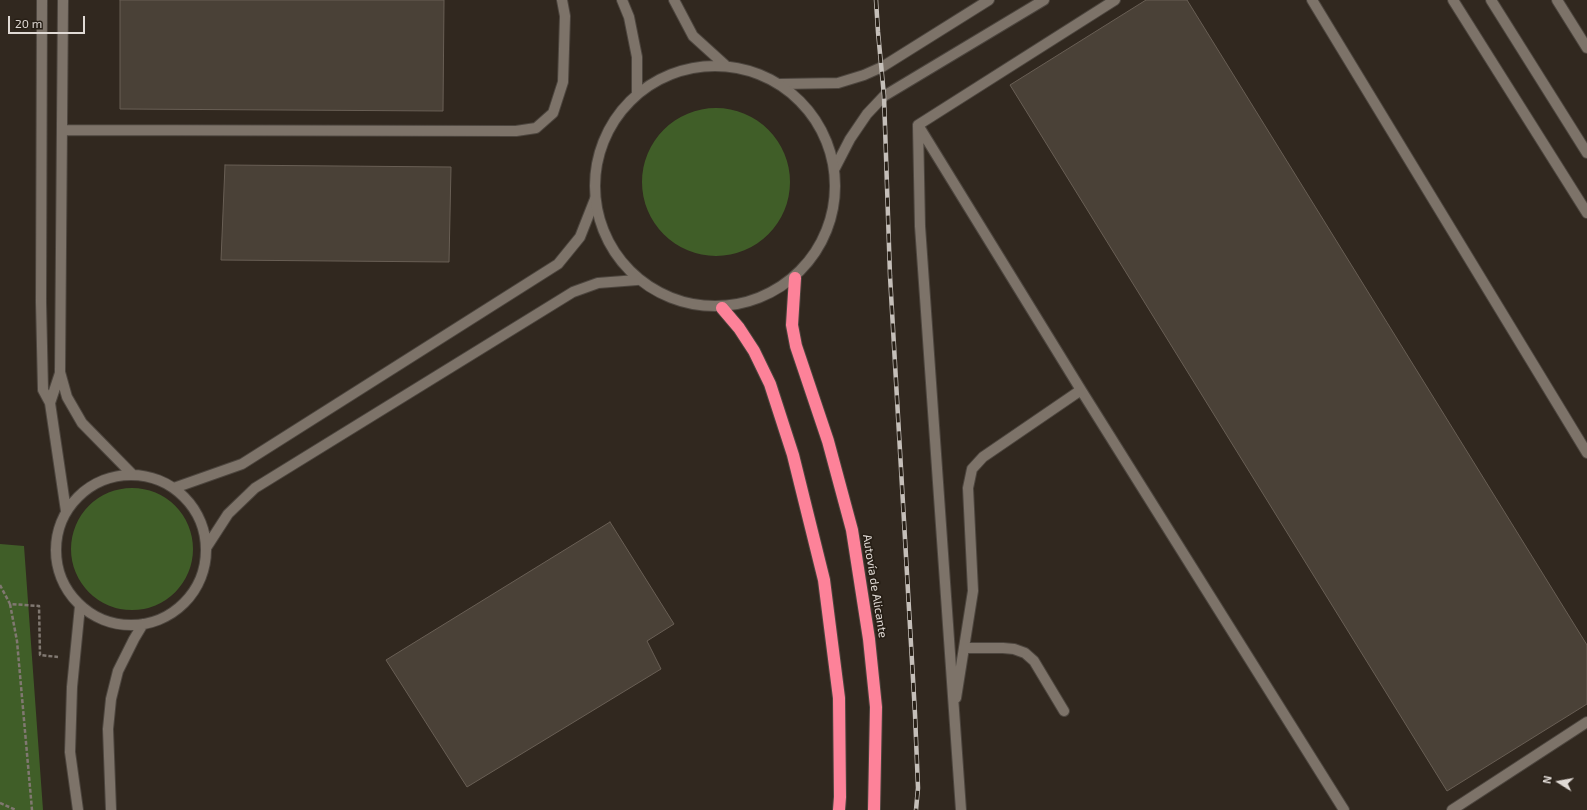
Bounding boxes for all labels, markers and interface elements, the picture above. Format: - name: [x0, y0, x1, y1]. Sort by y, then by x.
- scale bar: [10, 8, 87, 34]
- text: 20 m: [15, 16, 42, 30]
- street label: Autovía de Alicante: [860, 533, 890, 639]
- north arrow: [1539, 762, 1579, 802]
- text: N: [1540, 774, 1554, 785]

